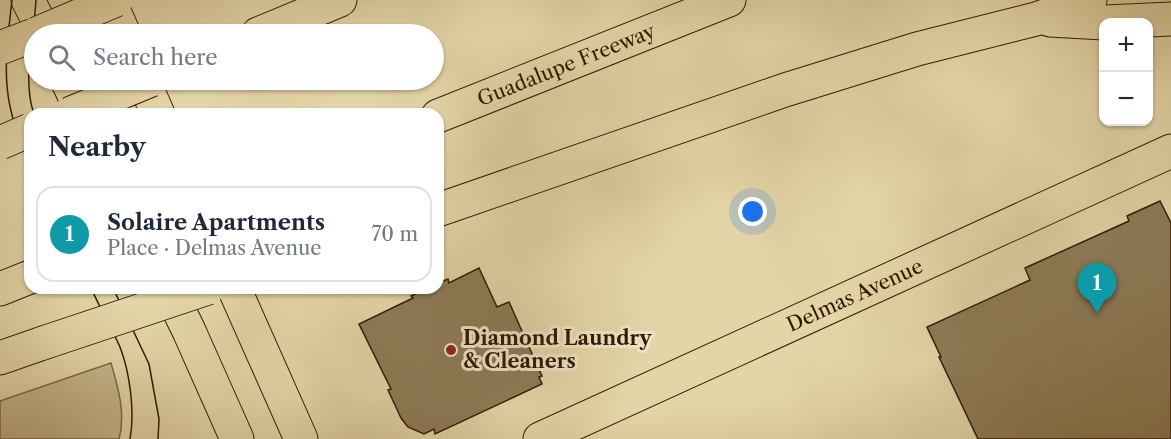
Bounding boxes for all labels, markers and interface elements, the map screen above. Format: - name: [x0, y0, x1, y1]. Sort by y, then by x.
- street label: Guadalupe Freeway: [474, 18, 659, 111]
- map controls: [1099, 18, 1153, 126]
- button: +: [1099, 18, 1153, 72]
- search box: [24, 24, 444, 90]
- icon: search: [45, 41, 78, 74]
- text: Search here: [93, 44, 218, 71]
- button: −: [1099, 72, 1153, 126]
- text: Nearby: [48, 131, 146, 163]
- your location: [738, 197, 767, 226]
- text: Solaire Apartments: [107, 209, 325, 236]
- text: 1: [65, 222, 74, 246]
- text: 70 m: [372, 222, 418, 246]
- text: Place · Delmas Avenue: [107, 236, 322, 260]
- street label: Delmas Avenue: [783, 254, 927, 337]
- pin: 1: [1078, 264, 1116, 313]
- place label: Diamond Laundry & Cleaners: [463, 326, 652, 373]
- marker: Diamond Laundry & Cleaners: [444, 343, 458, 357]

